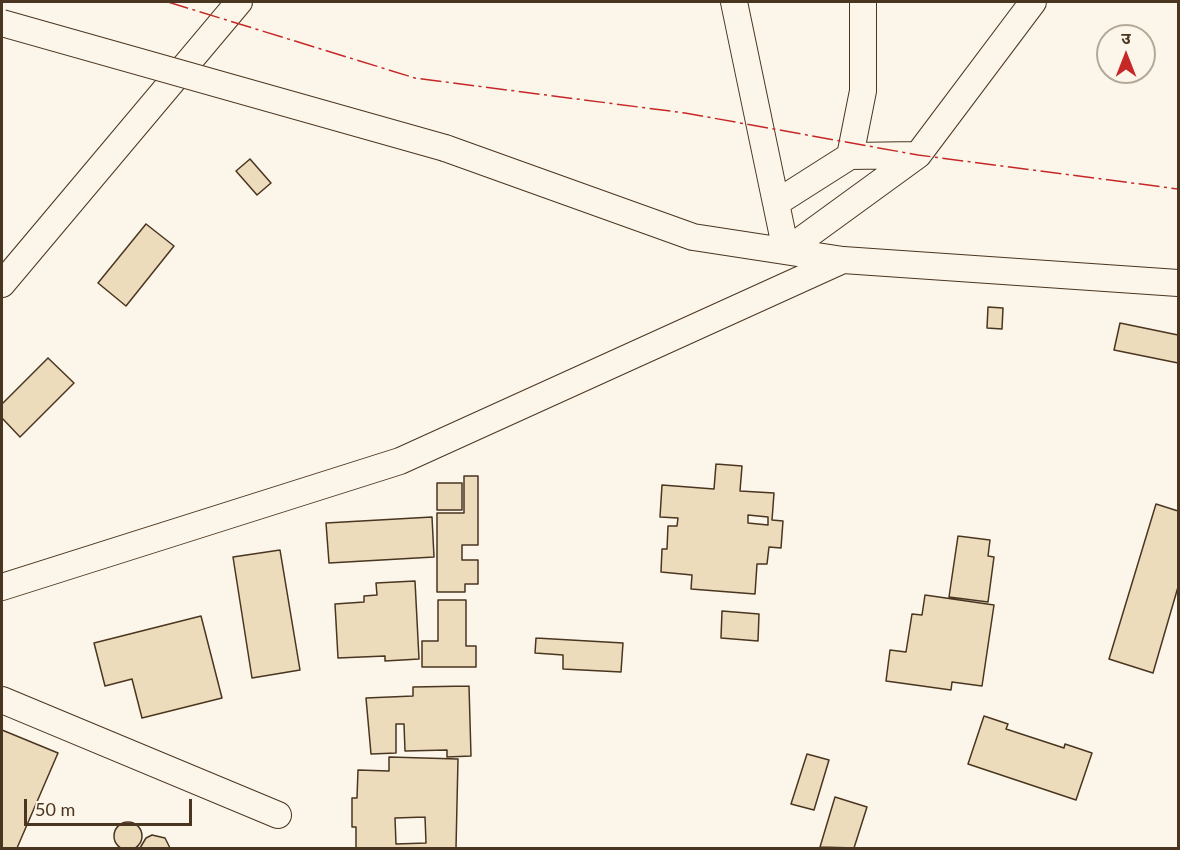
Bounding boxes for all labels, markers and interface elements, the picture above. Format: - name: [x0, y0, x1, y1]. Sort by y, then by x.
- north arrow: [1096, 24, 1156, 84]
- text: उ: [1121, 28, 1131, 47]
- scale bar: [27, 787, 195, 825]
- text: 50 m: [35, 798, 75, 820]

